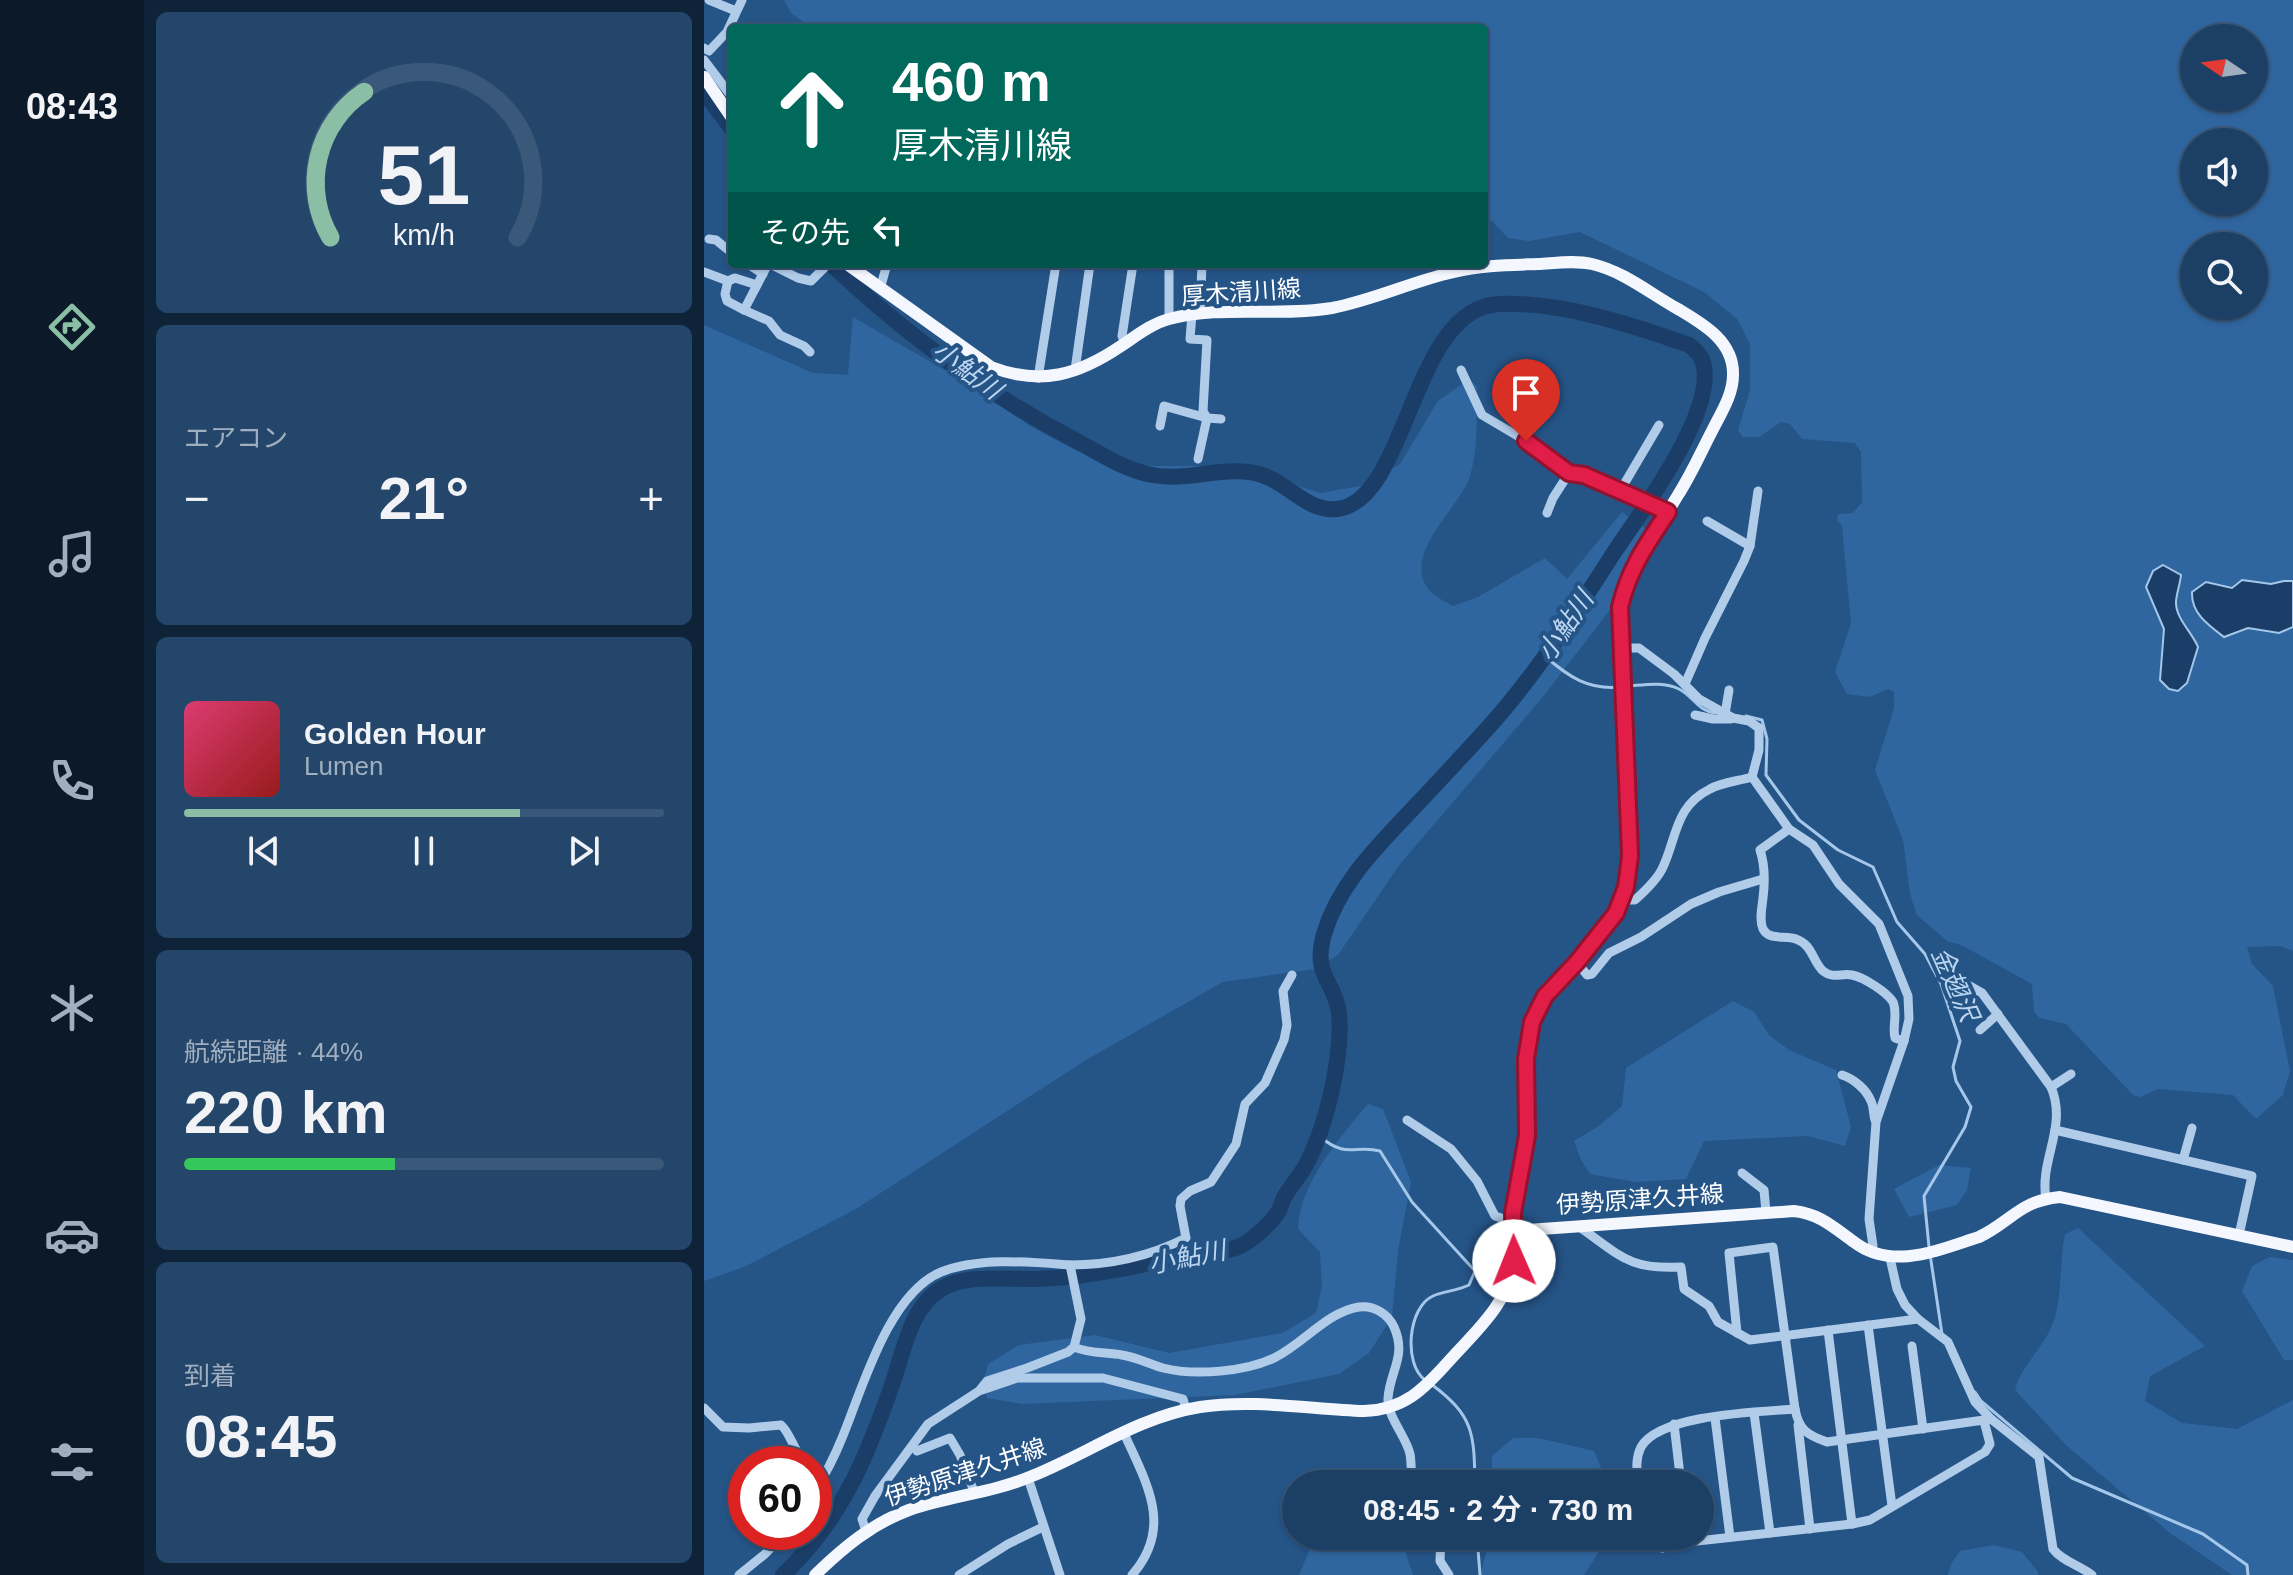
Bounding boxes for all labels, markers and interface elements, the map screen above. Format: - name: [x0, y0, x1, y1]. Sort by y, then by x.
- north arrow: [2180, 24, 2268, 112]
- map controls: [2180, 24, 2268, 320]
- text: 460 m: [892, 50, 1051, 113]
- icon: ahead: [760, 56, 864, 160]
- text: 08:43: [26, 86, 118, 127]
- text: 厚木清川線: [892, 125, 1072, 166]
- button: sound: [2180, 128, 2268, 216]
- text: 51: [378, 129, 470, 222]
- icon: left: [866, 208, 910, 252]
- text: その先: [760, 216, 850, 249]
- text: km/h: [393, 219, 455, 251]
- button: search: [2180, 232, 2268, 320]
- street label: 厚木清川線: [1180, 274, 1302, 310]
- icon: directions: [44, 299, 100, 355]
- water label: 小鮎川: [927, 335, 1010, 407]
- pin: [1492, 359, 1560, 441]
- icon: arrive: [1504, 371, 1548, 415]
- text: エアコン: [184, 423, 288, 453]
- text: 21°: [379, 465, 469, 532]
- text: −: [184, 474, 210, 523]
- text: +: [638, 474, 664, 523]
- icon: music: [44, 526, 100, 582]
- water label: 小鮎川: [1531, 583, 1601, 667]
- text: Golden Hour: [304, 717, 486, 750]
- text: Lumen: [304, 751, 384, 781]
- icon: phone: [44, 753, 100, 809]
- icon: previous: [242, 829, 286, 873]
- icon: pause: [402, 829, 446, 873]
- icon: next: [562, 829, 606, 873]
- water label: 金翅沢: [1925, 942, 1986, 1028]
- icon: climate: [44, 980, 100, 1036]
- text: 航続距離 · 44%: [184, 1037, 363, 1067]
- text: 220 km: [184, 1079, 388, 1146]
- street label: 伊勢原津久井線: [1555, 1180, 1725, 1218]
- icon: car: [44, 1207, 100, 1263]
- position arrow: [1472, 1219, 1556, 1303]
- water label: 小鮎川: [1146, 1234, 1231, 1279]
- text: 到着: [184, 1361, 236, 1391]
- text: 08:45: [184, 1403, 337, 1470]
- street label: 伊勢原津久井線: [881, 1433, 1049, 1511]
- icon: filters: [44, 1434, 100, 1490]
- speed limit sign: 60: [728, 1446, 832, 1550]
- text: 08:45 · 2 分 · 730 m: [1363, 1493, 1633, 1526]

